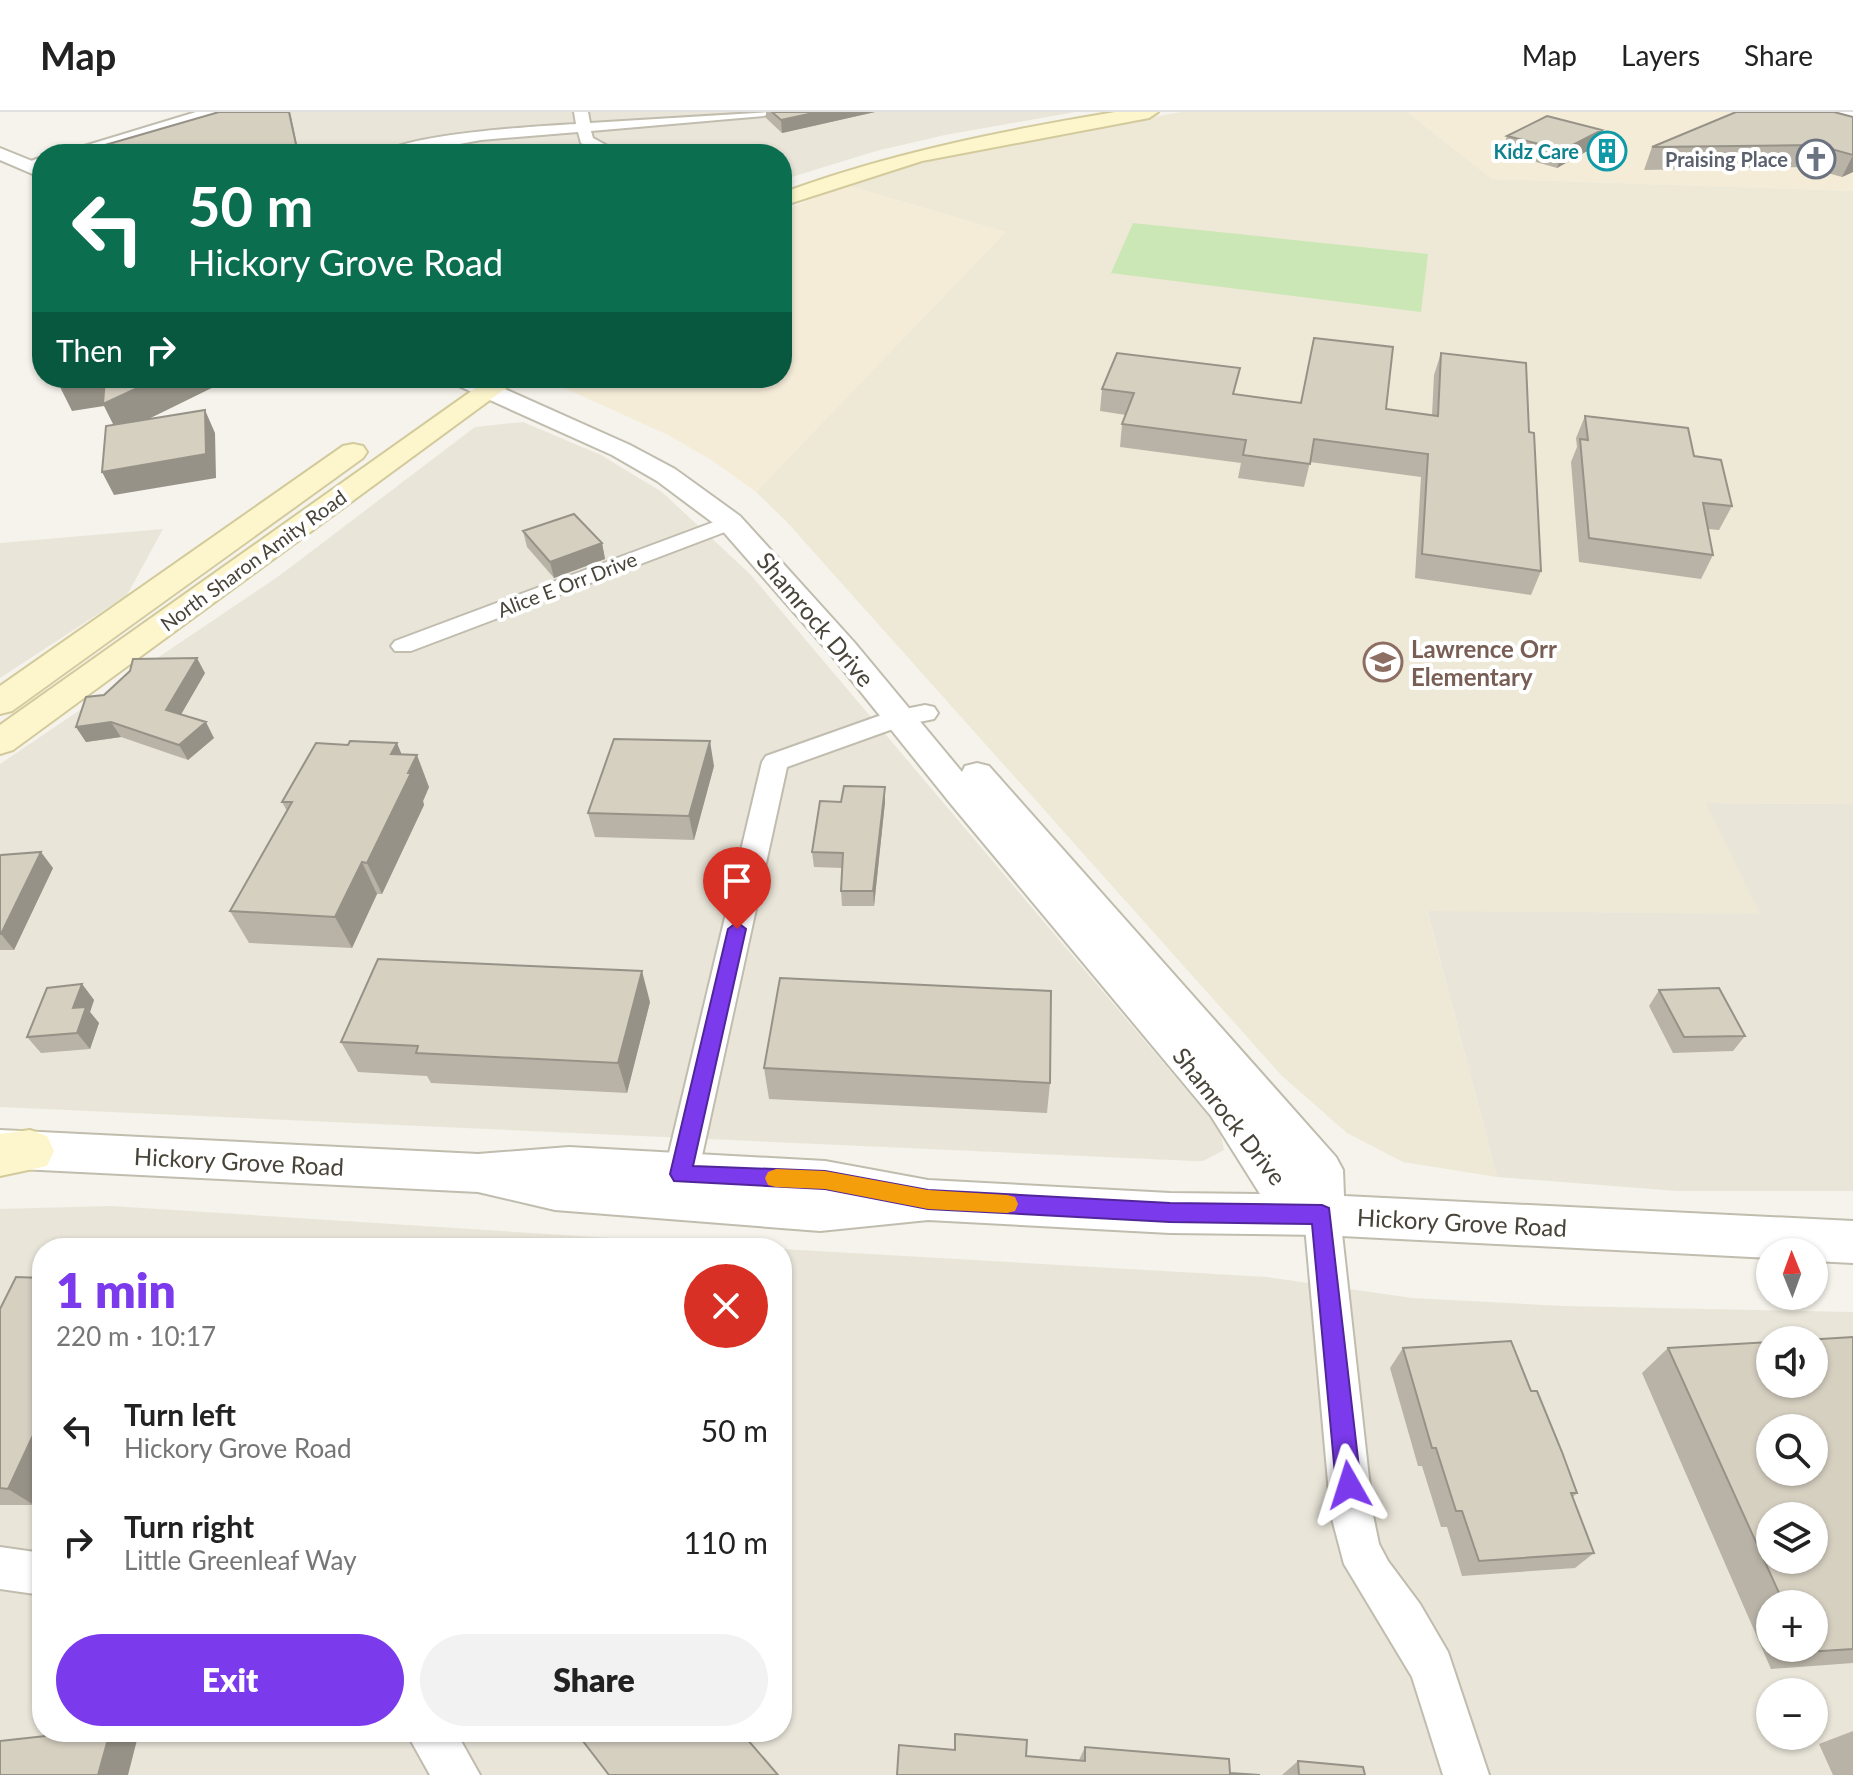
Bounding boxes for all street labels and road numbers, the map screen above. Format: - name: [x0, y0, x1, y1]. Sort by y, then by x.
- street label: North Sharon Amity Road: [155, 485, 351, 635]
- street label: Alice E Orr Drive: [494, 546, 640, 622]
- street label: Shamrock Drive: [751, 546, 881, 692]
- street label: Shamrock Drive: [1167, 1041, 1293, 1191]
- street label: Hickory Grove Road: [133, 1141, 345, 1181]
- street label: Hickory Grove Road: [1356, 1202, 1568, 1242]

